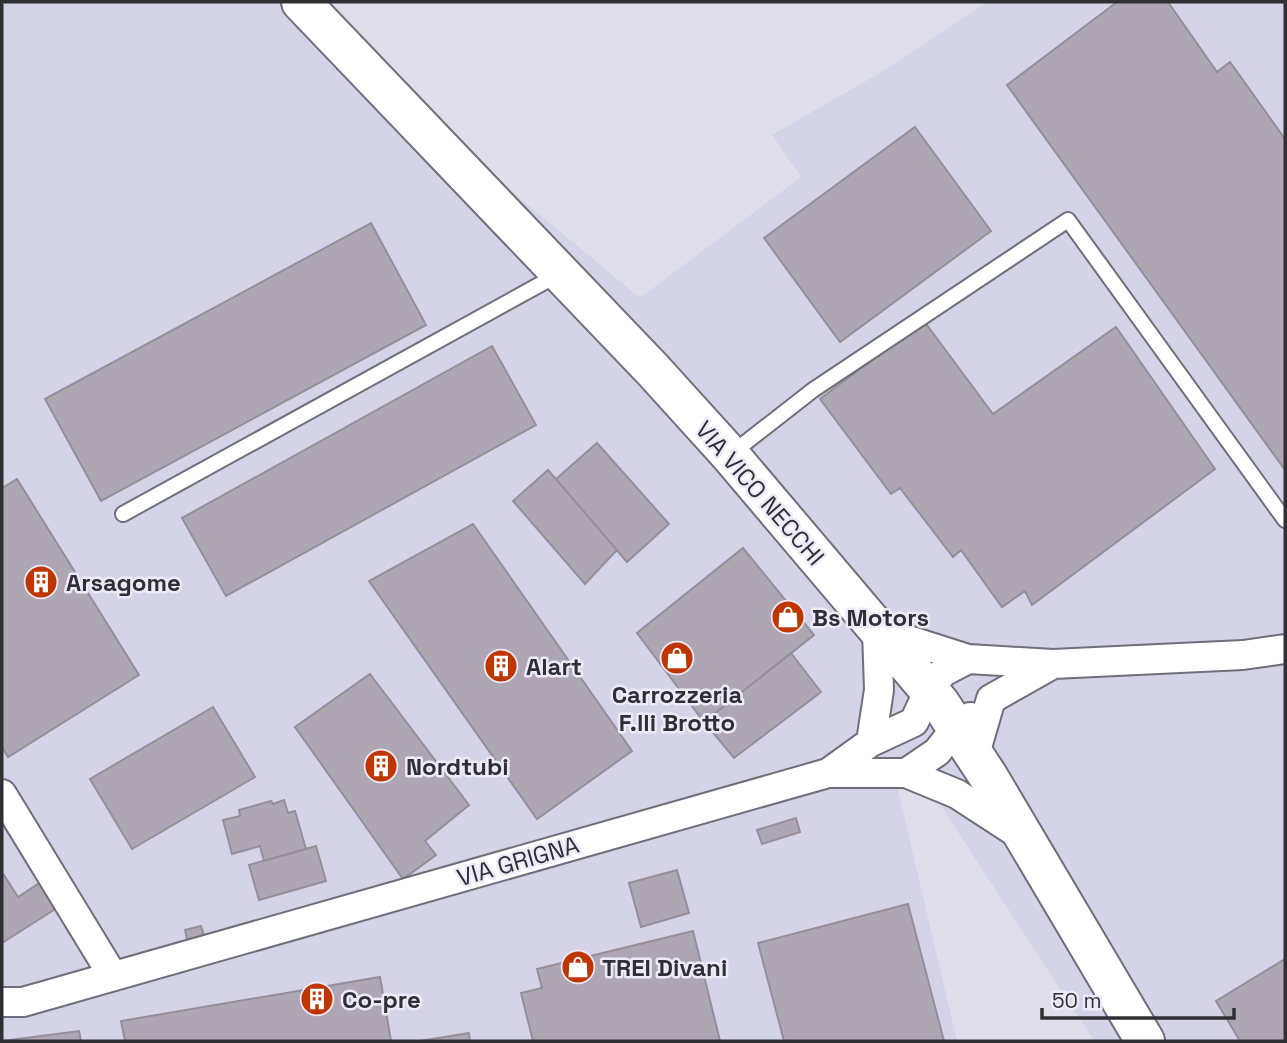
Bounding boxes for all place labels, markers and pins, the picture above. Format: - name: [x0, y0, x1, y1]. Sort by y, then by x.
- building icon: Arsagome: [22, 563, 60, 601]
- place label: Arsagome: [66, 567, 181, 598]
- shop icon: Bs Motors: [769, 598, 807, 636]
- place label: Bs Motors: [812, 602, 929, 633]
- shop icon: Carrozzeria F.lli Brotto: [658, 639, 696, 677]
- building icon: Alart: [482, 647, 520, 685]
- place label: Alart: [526, 651, 582, 682]
- place label: Carrozzeria F.lli Brotto: [612, 679, 742, 738]
- building icon: Nordtubi: [362, 747, 400, 785]
- place label: Nordtubi: [406, 751, 509, 782]
- shop icon: TREI Divani: [559, 948, 597, 986]
- place label: TREI Divani: [602, 952, 727, 983]
- building icon: Co-pre: [298, 980, 336, 1018]
- place label: Co-pre: [342, 984, 421, 1015]

